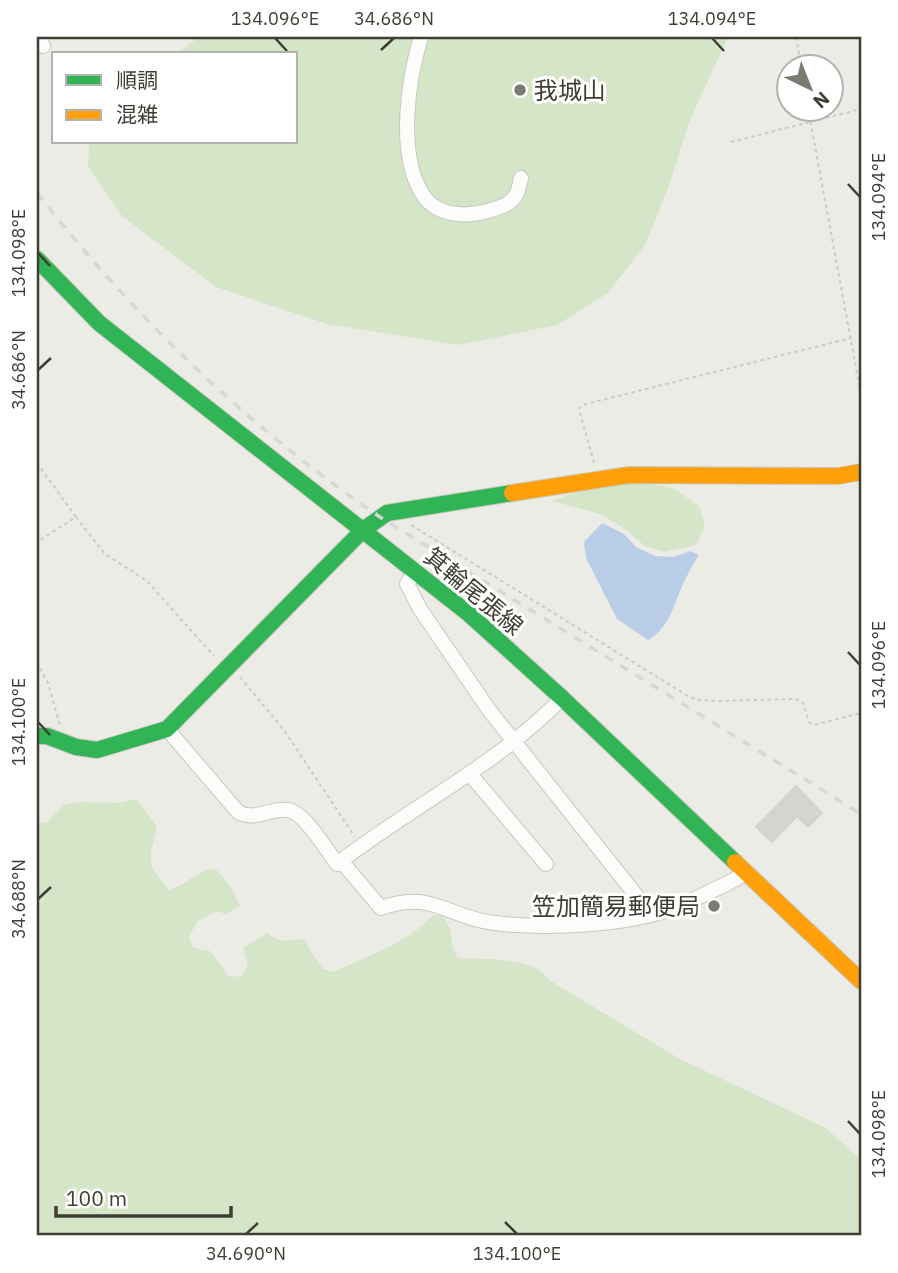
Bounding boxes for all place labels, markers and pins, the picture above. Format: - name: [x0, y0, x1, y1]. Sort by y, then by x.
- place label: 我城山: [534, 74, 606, 106]
- marker: 我城山: [512, 82, 528, 98]
- place label: 笠加簡易郵便局: [532, 890, 700, 922]
- marker: 笠加簡易郵便局: [706, 898, 722, 914]

